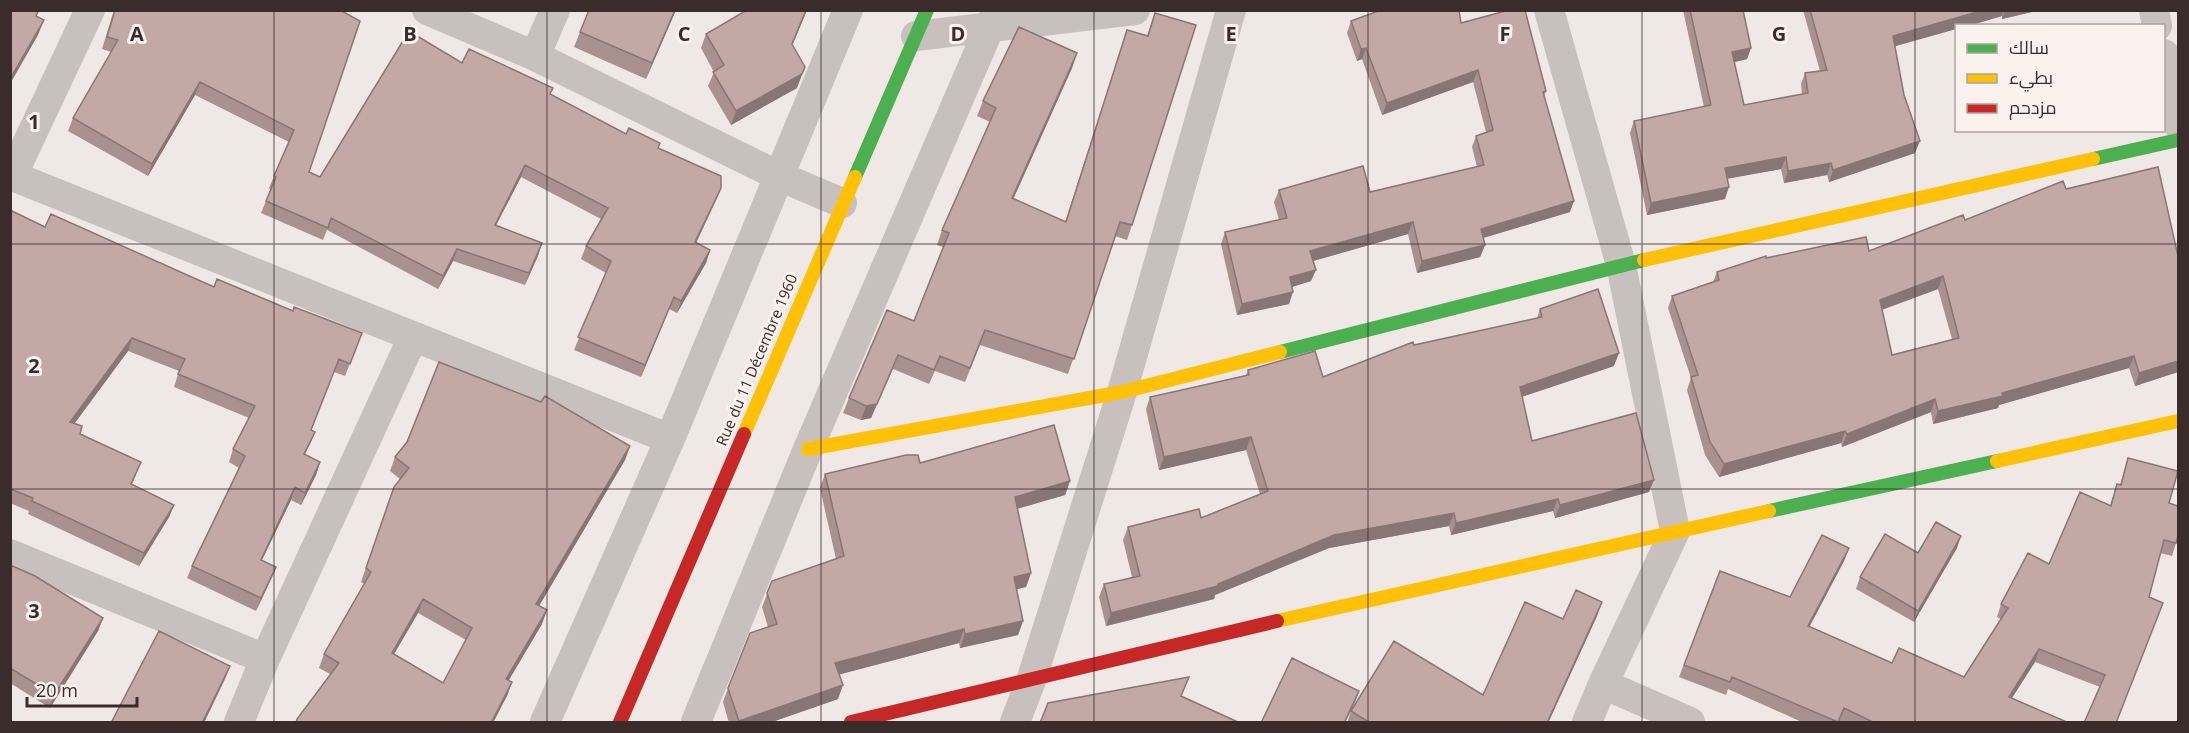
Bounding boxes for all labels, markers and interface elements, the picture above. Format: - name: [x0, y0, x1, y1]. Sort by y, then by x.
- text: A: [130, 20, 144, 47]
- text: B: [403, 20, 417, 47]
- text: C: [678, 20, 691, 47]
- text: D: [951, 20, 965, 47]
- text: E: [1225, 20, 1237, 47]
- text: F: [1500, 20, 1510, 47]
- text: G: [1772, 20, 1786, 47]
- legend: [1955, 24, 2165, 132]
- text: سالك: [2009, 35, 2049, 59]
- text: بطيء: [2009, 65, 2053, 92]
- text: مزدحم: [2009, 95, 2057, 120]
- text: 1: [28, 108, 40, 135]
- street label: Rue du 11 Décembre 1960: [711, 271, 801, 449]
- text: 2: [28, 352, 40, 379]
- text: 3: [28, 597, 40, 624]
- scale bar: [27, 670, 136, 708]
- text: 20 m: [36, 678, 78, 702]

